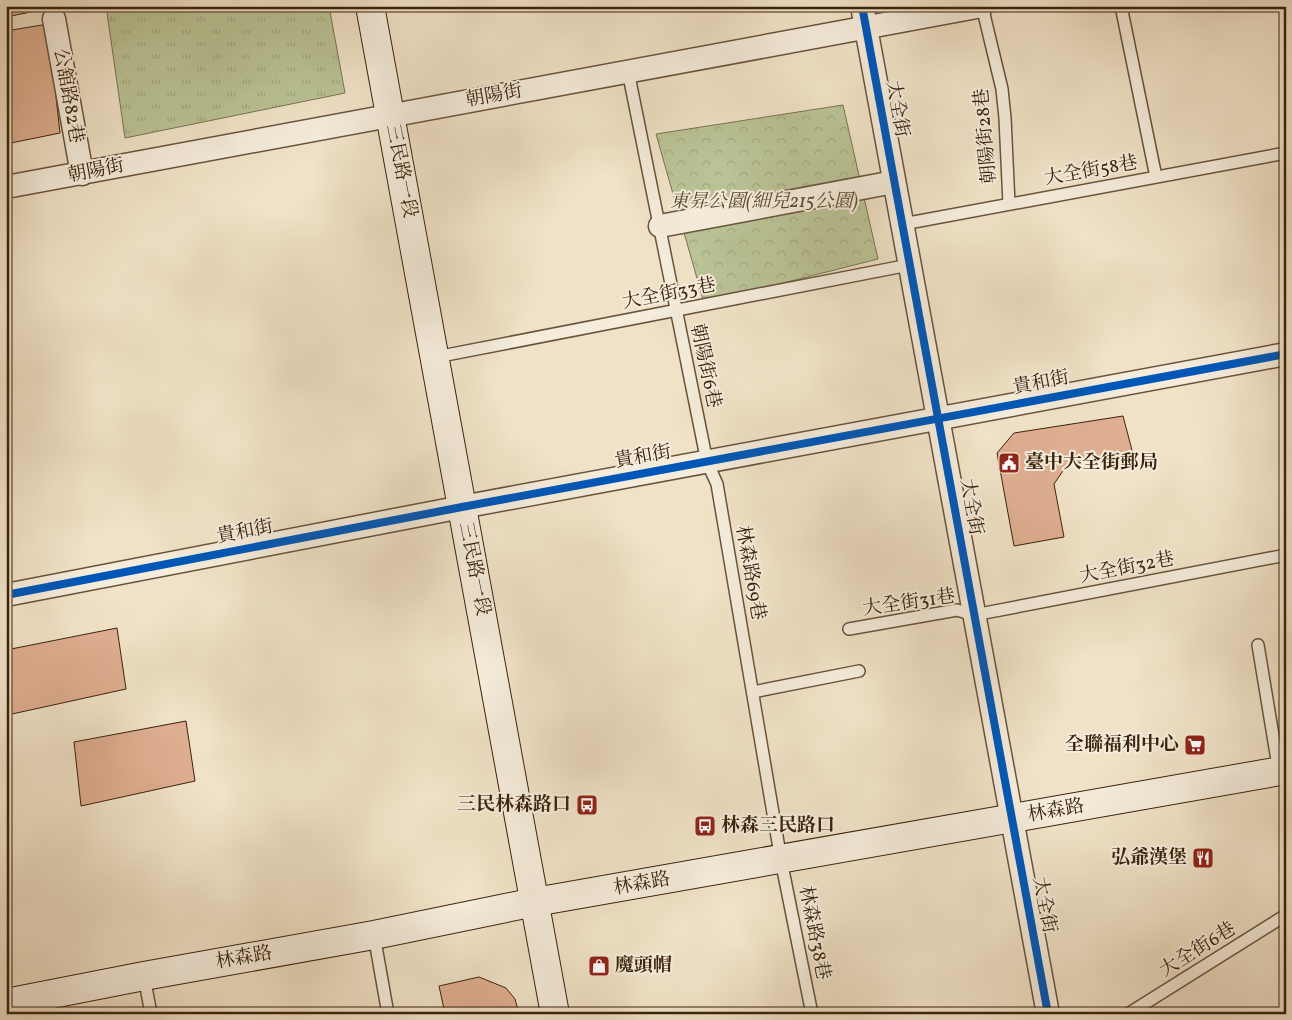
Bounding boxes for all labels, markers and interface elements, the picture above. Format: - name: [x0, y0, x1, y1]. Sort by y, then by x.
- street label: 公舘路82巷: [47, 47, 89, 145]
- street label: 朝陽街: [464, 78, 524, 114]
- street label: 大全街: [879, 79, 915, 139]
- street label: 朝陽街28巷: [969, 87, 1003, 185]
- street label: 三民路一段: [379, 122, 423, 220]
- street label: 大全街58巷: [1042, 150, 1140, 192]
- street label: 朝陽街: [66, 153, 126, 189]
- park label: 東昇公園(細兒215公園): [670, 189, 859, 215]
- street label: 大全街33巷: [620, 272, 718, 316]
- street label: 朝陽街6巷: [683, 321, 727, 411]
- street label: 貴和街: [1011, 365, 1071, 401]
- street label: 貴和街: [613, 439, 673, 475]
- place label: 臺中大全街郵局: [1025, 450, 1158, 476]
- public building icon: 臺中大全街郵局: [997, 451, 1021, 475]
- street label: 大全街: [953, 477, 989, 537]
- street label: 貴和街: [215, 514, 275, 550]
- street label: 三民路一段: [452, 520, 496, 618]
- street label: 林森路69巷: [729, 524, 771, 622]
- street label: 大全街32巷: [1077, 546, 1177, 590]
- street label: 大全街31巷: [861, 584, 957, 622]
- place label: 全聯福利中心: [1065, 732, 1179, 758]
- supermarket icon: 全聯福利中心: [1183, 733, 1207, 757]
- place label: 三民林森路口: [457, 792, 571, 818]
- bus stop icon: 三民林森路口: [575, 793, 599, 817]
- street label: 林森路: [1026, 793, 1086, 829]
- place label: 林森三民路口: [721, 813, 835, 839]
- bus stop icon: 林森三民路口: [693, 814, 717, 838]
- place label: 弘爺漢堡: [1111, 845, 1187, 871]
- restaurant icon: 弘爺漢堡: [1191, 846, 1215, 870]
- street label: 林森路: [612, 866, 672, 902]
- street label: 大全街: [1026, 875, 1062, 935]
- street label: 林森路38巷: [792, 884, 836, 982]
- street label: 大全街6巷: [1155, 916, 1241, 984]
- street label: 林森路: [214, 940, 274, 976]
- place label: 魔頭帽: [615, 953, 672, 979]
- shop icon: 魔頭帽: [587, 954, 611, 978]

